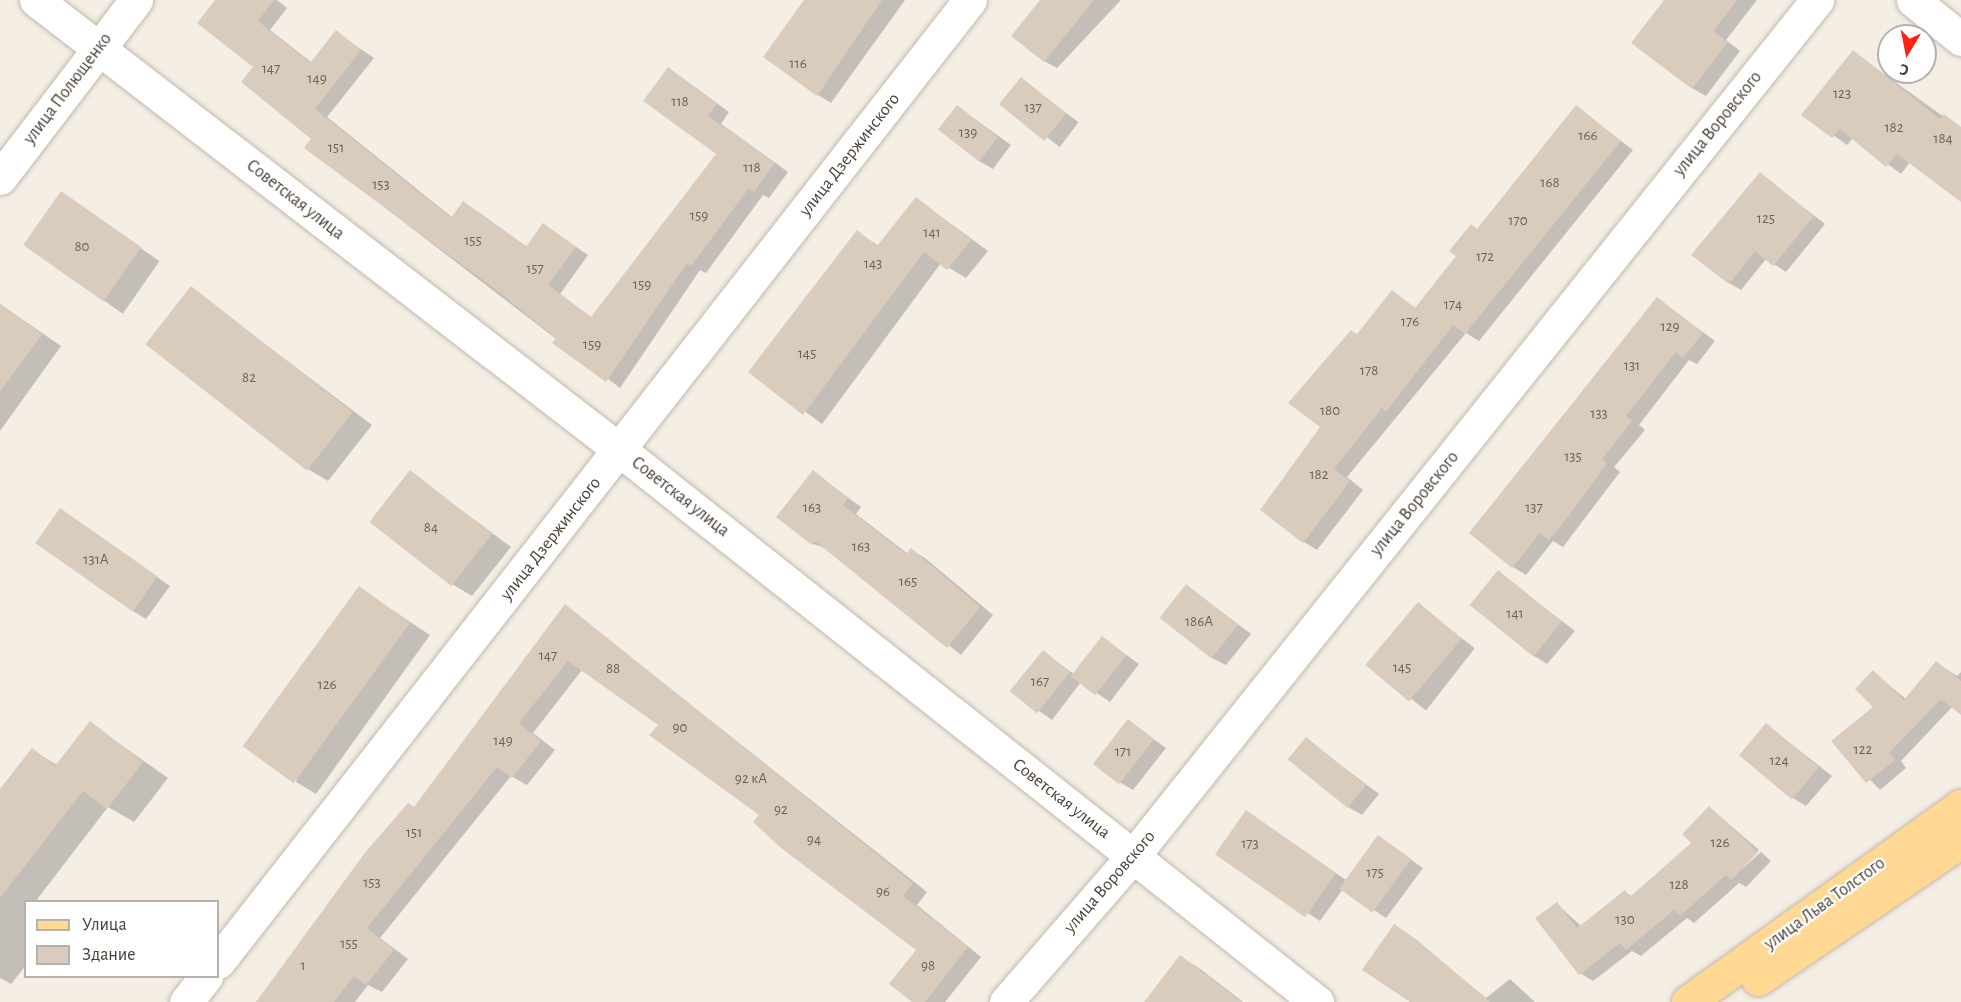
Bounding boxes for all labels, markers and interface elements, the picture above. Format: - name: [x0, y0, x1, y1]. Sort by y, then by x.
- north arrow: [1877, 24, 1937, 84]
- street label: улица Полющенко: [19, 29, 117, 149]
- house number: 116: [789, 55, 807, 73]
- house number: 147: [262, 60, 280, 78]
- text: С: [1898, 61, 1910, 78]
- street label: улица Воровского: [1669, 67, 1767, 181]
- house number: 149: [307, 70, 327, 88]
- house number: 123: [1833, 85, 1851, 103]
- street label: улица Дзержинского: [795, 89, 905, 221]
- house number: 118: [671, 93, 689, 111]
- house number: 137: [1024, 99, 1042, 117]
- house number: 182: [1884, 119, 1904, 137]
- house number: 139: [959, 124, 977, 142]
- house number: 166: [1578, 127, 1598, 145]
- house number: 184: [1933, 130, 1953, 148]
- house number: 151: [328, 139, 344, 157]
- street label: Советская улица: [242, 155, 348, 245]
- house number: 118: [743, 159, 761, 177]
- house number: 168: [1540, 174, 1560, 192]
- house number: 153: [372, 176, 390, 194]
- house number: 159: [690, 207, 708, 225]
- house number: 125: [1757, 210, 1775, 228]
- house number: 170: [1508, 212, 1528, 230]
- house number: 141: [923, 224, 941, 242]
- house number: 155: [464, 232, 482, 250]
- house number: 80: [74, 238, 90, 256]
- house number: 172: [1476, 248, 1494, 266]
- house number: 143: [864, 255, 882, 273]
- house number: 157: [526, 260, 544, 278]
- house number: 159: [633, 276, 651, 294]
- house number: 174: [1444, 296, 1462, 314]
- house number: 176: [1401, 313, 1419, 331]
- house number: 129: [1660, 318, 1680, 336]
- house number: 159: [583, 336, 601, 354]
- house number: 145: [798, 345, 816, 363]
- house number: 131: [1624, 357, 1640, 375]
- house number: 178: [1360, 362, 1378, 380]
- house number: 82: [242, 369, 256, 387]
- house number: 180: [1320, 402, 1340, 420]
- house number: 133: [1590, 405, 1608, 423]
- street label: улица Воровского: [1366, 447, 1464, 561]
- house number: 135: [1564, 448, 1582, 466]
- street label: Советская улица: [627, 452, 733, 542]
- house number: 182: [1309, 466, 1329, 484]
- street label: улица Дзержинского: [496, 473, 606, 605]
- house number: 163: [803, 499, 821, 517]
- house number: 137: [1525, 499, 1543, 517]
- house number: 84: [424, 519, 438, 537]
- house number: 163: [852, 538, 870, 556]
- house number: 131А: [83, 551, 109, 569]
- house number: 165: [899, 573, 917, 591]
- house number: 141: [1506, 605, 1524, 623]
- house number: 186А: [1185, 613, 1213, 631]
- house number: 147: [539, 647, 557, 665]
- house number: 145: [1393, 659, 1411, 677]
- house number: 88: [606, 660, 620, 678]
- house number: 167: [1031, 673, 1049, 691]
- house number: 126: [317, 676, 337, 694]
- house number: 90: [673, 719, 687, 737]
- house number: 149: [493, 732, 513, 750]
- house number: 122: [1854, 741, 1872, 759]
- house number: 171: [1115, 743, 1131, 761]
- house number: 124: [1769, 752, 1789, 770]
- street label: Советская улица: [1008, 754, 1114, 844]
- house number: 92 кА: [735, 770, 767, 788]
- house number: 92: [774, 801, 788, 819]
- house number: 151: [406, 824, 422, 842]
- street label: улица Воровского: [1060, 826, 1160, 938]
- house number: 94: [807, 831, 821, 849]
- house number: 126: [1710, 834, 1730, 852]
- house number: 173: [1241, 835, 1259, 853]
- street label: улица Льва Толстого: [1760, 853, 1890, 955]
- house number: 175: [1366, 864, 1384, 882]
- house number: 153: [363, 874, 381, 892]
- house number: 128: [1669, 876, 1689, 894]
- house number: 96: [876, 883, 890, 901]
- legend: [24, 900, 219, 978]
- house number: 130: [1615, 911, 1635, 929]
- text: Улица: [82, 916, 127, 934]
- house number: 155: [340, 935, 358, 953]
- text: Здание: [82, 946, 136, 964]
- house number: 1: [300, 957, 306, 975]
- house number: 98: [921, 957, 935, 975]

